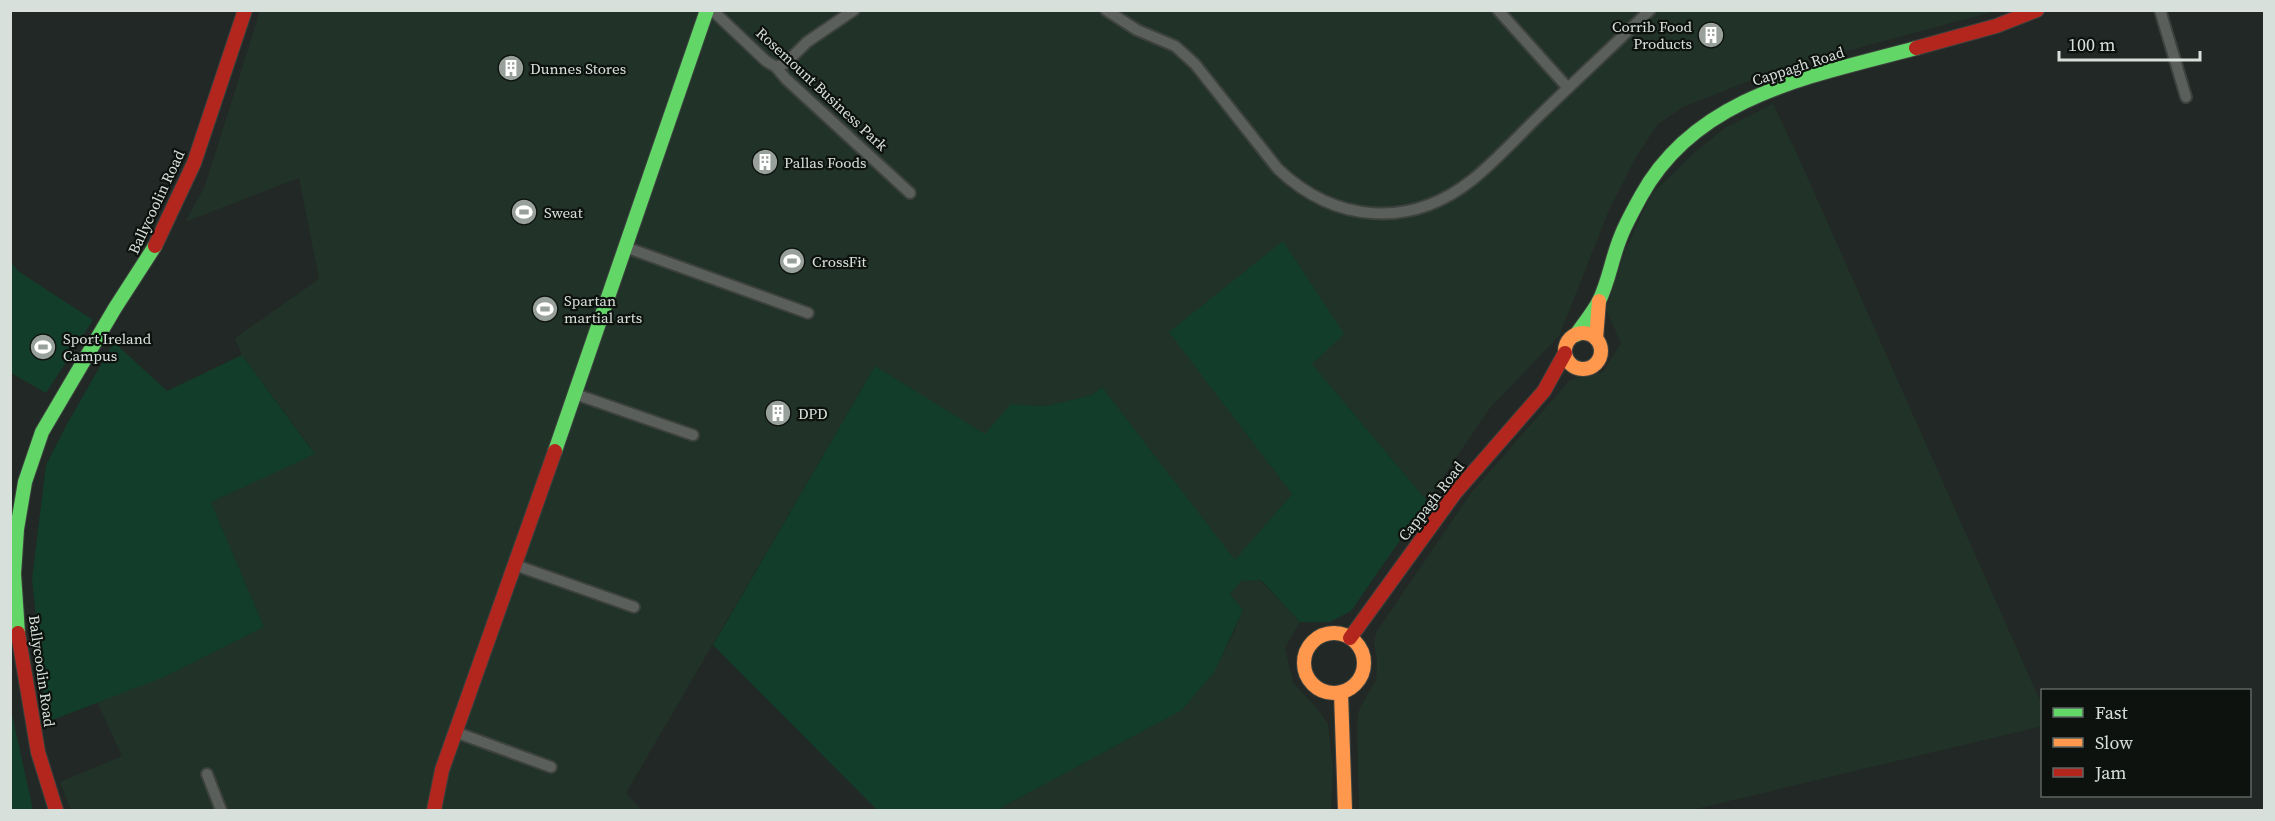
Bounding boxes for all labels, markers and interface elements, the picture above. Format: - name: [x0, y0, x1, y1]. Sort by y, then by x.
- place label: Corrib Food Products: [1612, 16, 1692, 54]
- building icon: Corrib Food Products: [1696, 20, 1726, 50]
- street label: Rosemount Business Park: [752, 22, 893, 156]
- scale bar: [2059, 24, 2200, 62]
- text: 100 m: [2068, 32, 2115, 57]
- street label: Cappagh Road: [1749, 41, 1847, 91]
- building icon: Dunnes Stores: [496, 53, 526, 83]
- place label: Dunnes Stores: [530, 58, 626, 79]
- street label: Ballycoolin Road: [123, 146, 189, 257]
- building icon: Pallas Foods: [750, 147, 780, 177]
- place label: Pallas Foods: [784, 152, 866, 173]
- sports icon: Sweat: [509, 197, 539, 227]
- place label: Sweat: [544, 202, 583, 223]
- sports icon: CrossFit: [777, 246, 807, 276]
- place label: CrossFit: [812, 251, 867, 272]
- place label: Spartan martial arts: [564, 290, 642, 328]
- sports icon: Spartan martial arts: [530, 294, 560, 324]
- place label: Sport Ireland Campus: [63, 328, 152, 366]
- sports icon: Sport Ireland Campus: [28, 332, 58, 362]
- building icon: DPD: [763, 398, 793, 428]
- place label: DPD: [798, 403, 828, 424]
- street label: Cappagh Road: [1393, 456, 1469, 545]
- street label: Ballycoolin Road: [24, 614, 60, 729]
- legend: [2041, 689, 2251, 797]
- text: Fast: [2095, 700, 2128, 725]
- text: Slow: [2095, 730, 2133, 755]
- text: Jam: [2094, 760, 2127, 785]

